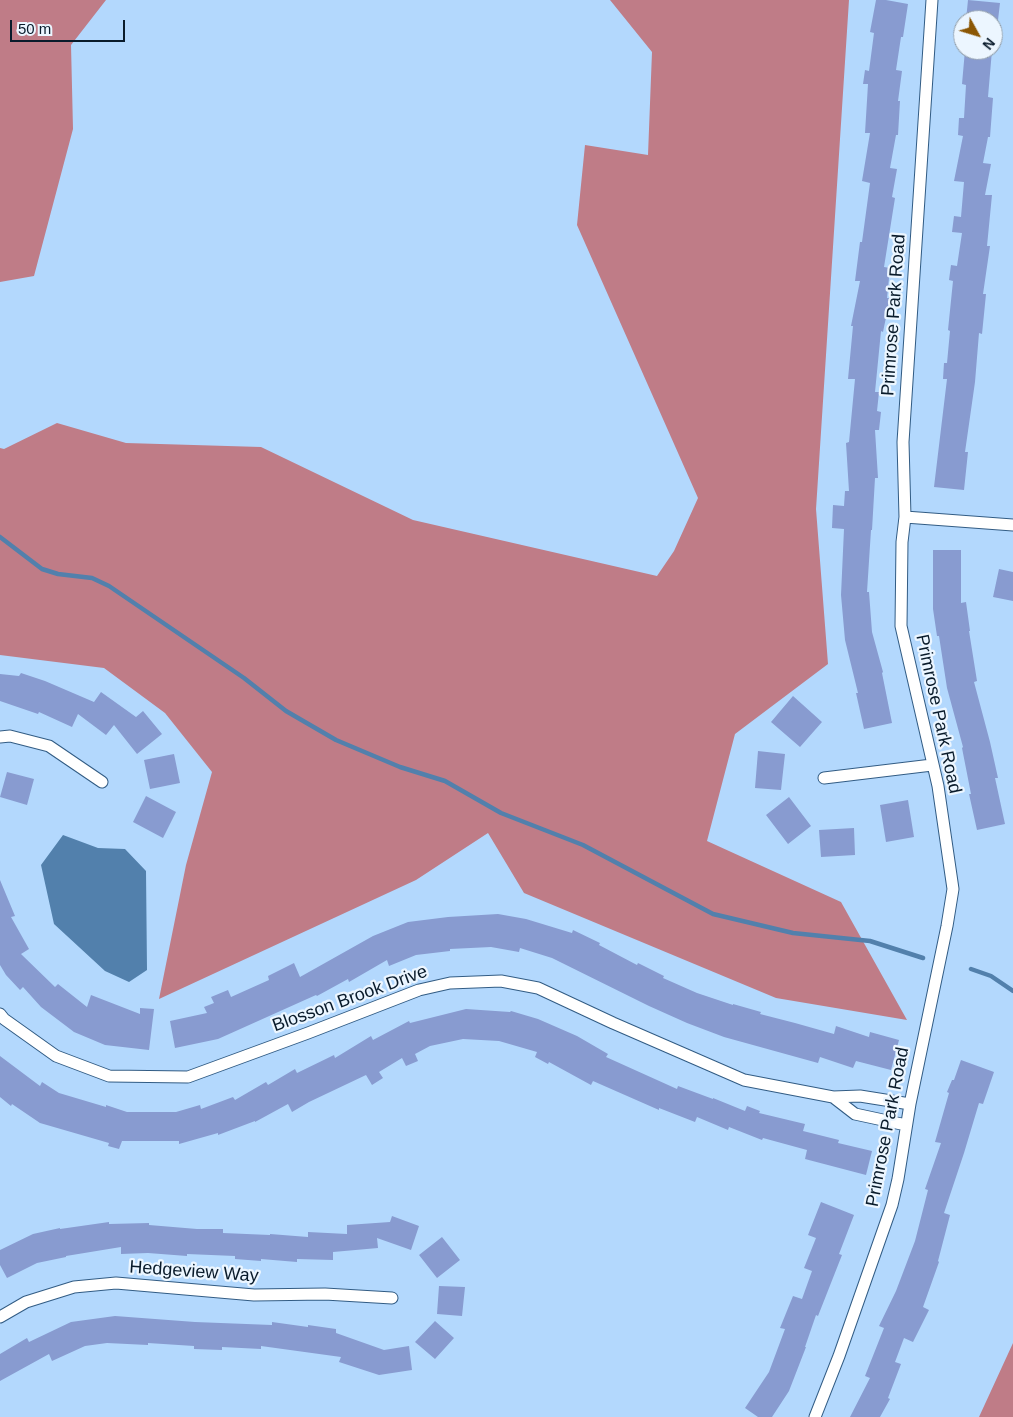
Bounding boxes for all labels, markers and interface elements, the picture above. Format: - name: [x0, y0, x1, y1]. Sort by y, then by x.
- scale bar: [12, 10, 128, 42]
- north arrow: [953, 10, 1003, 60]
- text: 50 m: [18, 20, 51, 37]
- text: N: [979, 35, 998, 53]
- street label: Primrose Park Road: [878, 233, 910, 397]
- street label: Primrose Park Road: [911, 632, 965, 796]
- street label: Blosson Brook Drive: [270, 961, 430, 1037]
- street label: Primrose Park Road: [862, 1045, 914, 1209]
- street label: Hedgeview Way: [129, 1257, 259, 1287]

